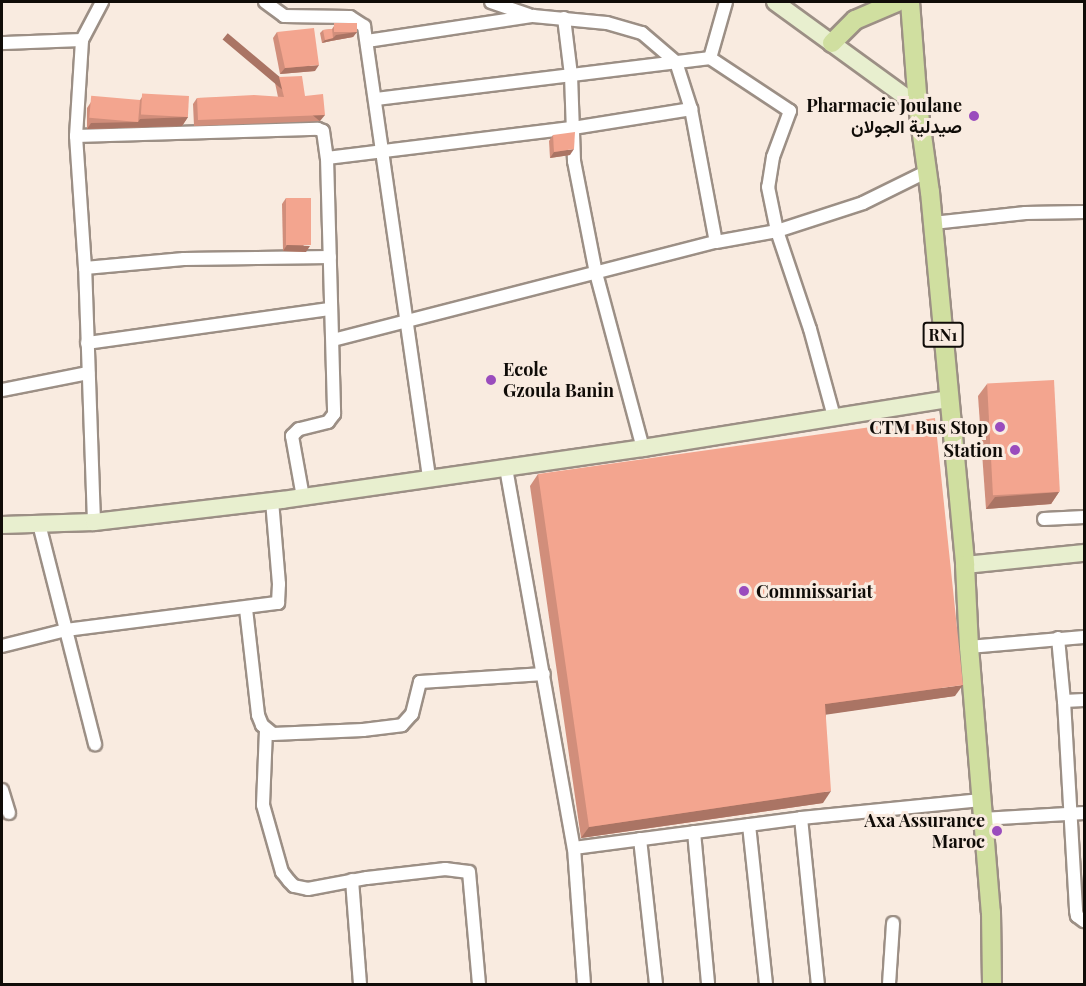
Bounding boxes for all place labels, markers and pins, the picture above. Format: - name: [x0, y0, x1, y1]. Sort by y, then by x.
- place label: Pharmacie Joulane صيدلية الجولان: [806, 95, 962, 138]
- marker: Pharmacie Joulane صيدلية الجولان: [967, 109, 981, 123]
- place label: Ecole Gzoula Banin: [503, 359, 614, 401]
- marker: Ecole Gzoula Banin: [484, 373, 498, 387]
- place label: CTM Bus Stop: [869, 416, 988, 438]
- marker: CTM Bus Stop: [993, 420, 1007, 434]
- place label: Station: [944, 439, 1003, 461]
- marker: Station: [1008, 443, 1022, 457]
- place label: Commissariat: [756, 580, 873, 602]
- marker: Commissariat: [737, 584, 751, 598]
- place label: Axa Assurance Maroc: [864, 810, 985, 852]
- marker: Axa Assurance Maroc: [990, 824, 1004, 838]

